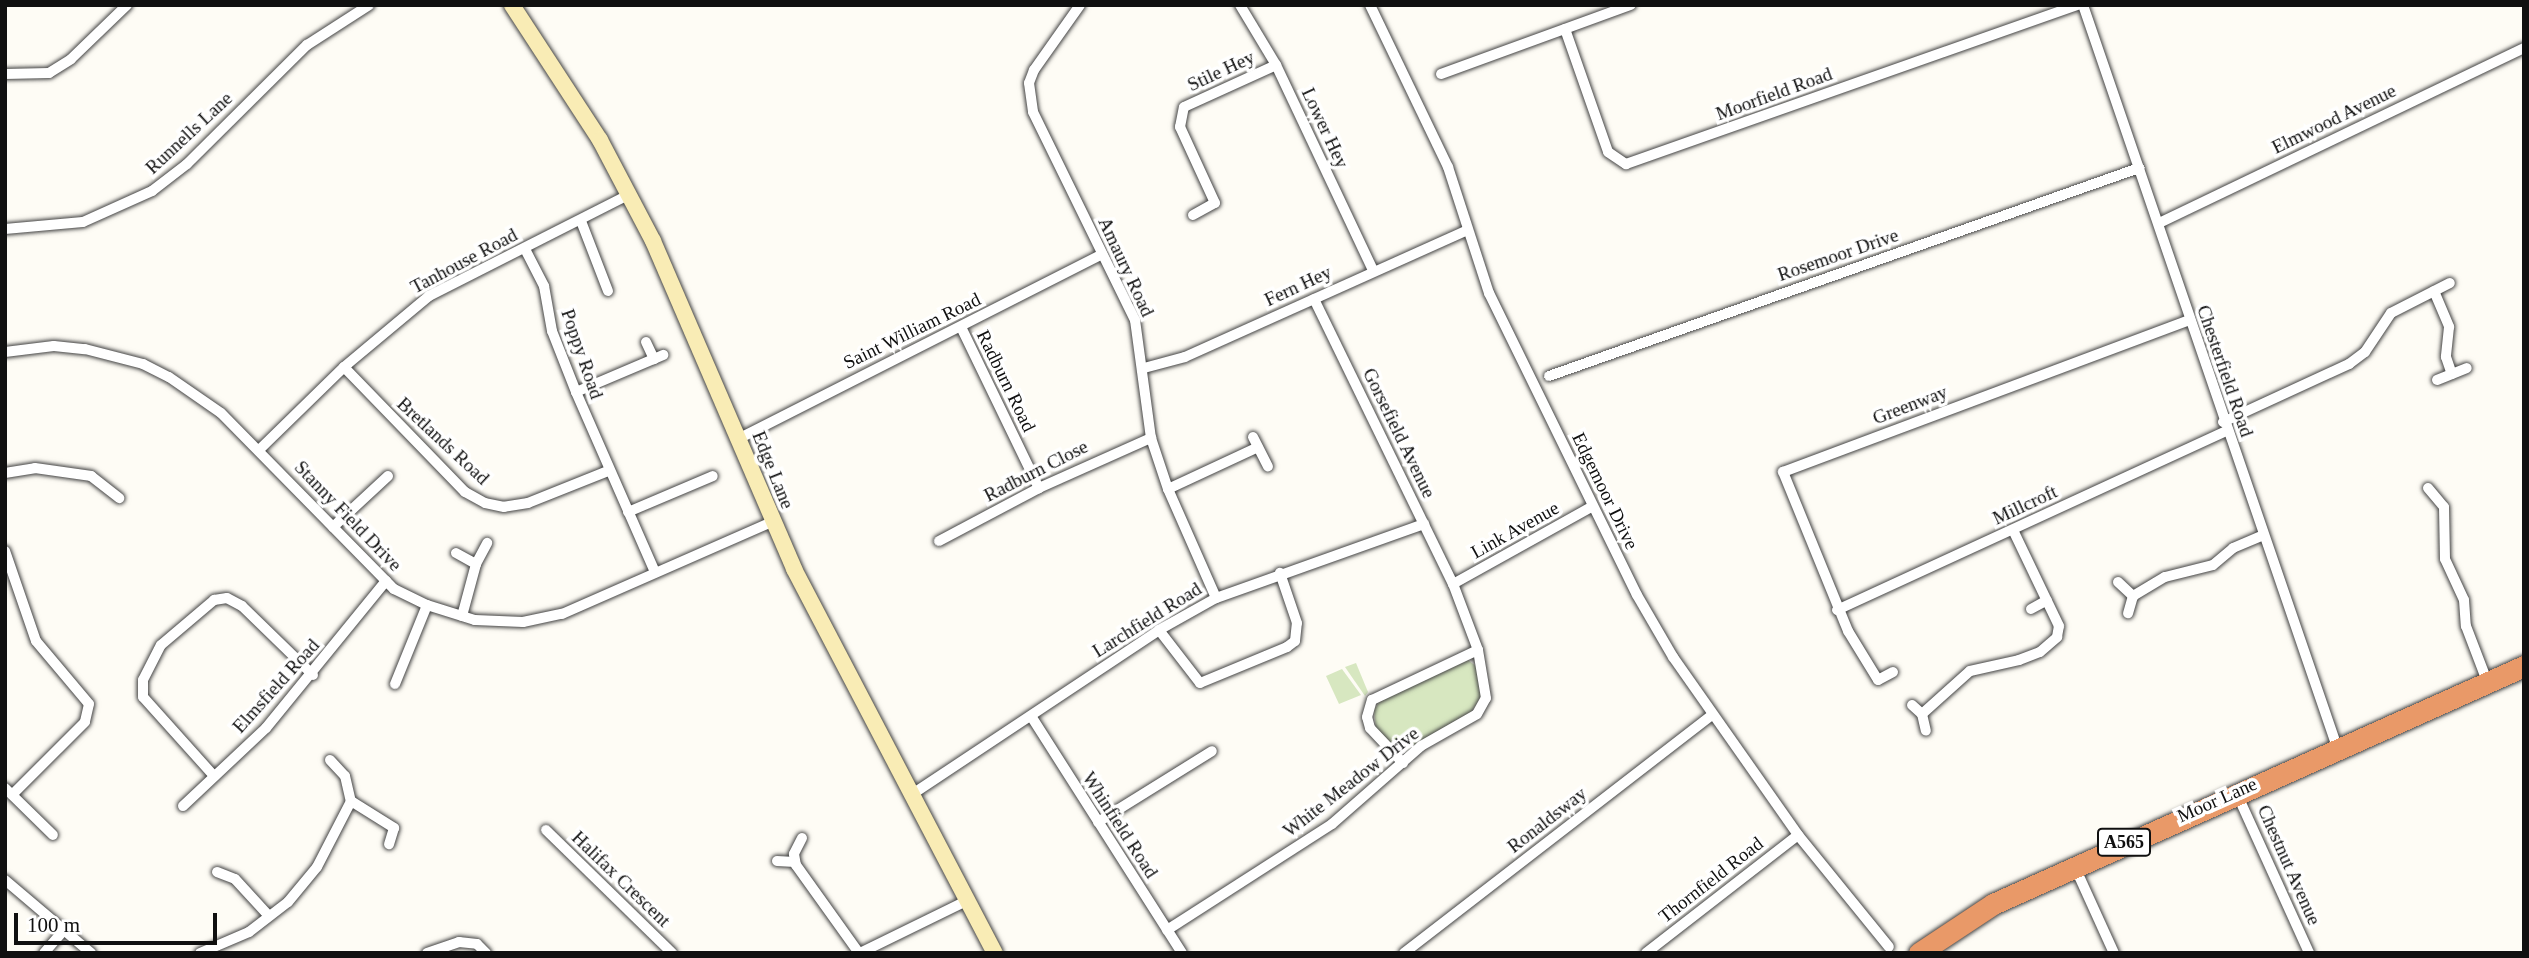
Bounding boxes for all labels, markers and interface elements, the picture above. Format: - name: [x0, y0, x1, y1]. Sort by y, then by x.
- street label: Stile Hey: [1184, 46, 1258, 96]
- street label: Moorfield Road: [1713, 62, 1835, 126]
- street label: Elmwood Avenue: [2268, 79, 2400, 159]
- street label: Lower Hey: [1296, 84, 1354, 172]
- street label: Runnells Lane: [141, 87, 237, 179]
- street label: Amaury Road: [1093, 214, 1159, 320]
- street label: Tanhouse Road: [407, 223, 521, 299]
- street label: Rosemoor Drive: [1775, 224, 1901, 286]
- street label: Fern Hey: [1261, 261, 1335, 311]
- street label: Saint William Road: [840, 288, 984, 374]
- street label: Chesterfield Road: [2192, 302, 2258, 440]
- street label: Poppy Road: [556, 306, 608, 402]
- street label: Radburn Road: [972, 326, 1040, 436]
- street label: Gorsefield Avenue: [1357, 364, 1441, 502]
- street label: Greenway: [1869, 380, 1951, 430]
- street label: Bretlands Road: [392, 393, 494, 489]
- street label: Edge Lane: [747, 428, 799, 512]
- street label: Edgemoor Drive: [1567, 429, 1643, 553]
- street label: Radburn Close: [980, 435, 1092, 507]
- street label: Stanny Field Drive: [290, 456, 406, 576]
- street label: Millcroft: [1989, 480, 2061, 530]
- street label: Link Avenue: [1466, 496, 1564, 564]
- street label: Larchfield Road: [1088, 577, 1206, 663]
- street label: Elmsfield Road: [228, 634, 324, 738]
- street label: White Meadow Drive: [1279, 722, 1423, 842]
- street label: Whinfield Road: [1077, 768, 1163, 882]
- street label: Moor Lane: [2174, 772, 2260, 828]
- street label: Ronaldsway: [1503, 782, 1591, 858]
- street label: Chestnut Avenue: [2252, 801, 2326, 929]
- street label: Halifax Crescent: [567, 826, 675, 932]
- road number: A565: [2096, 828, 2152, 856]
- street label: Thornfield Road: [1654, 832, 1768, 928]
- scale bar: [18, 898, 220, 942]
- text: 100 m: [27, 913, 80, 937]

